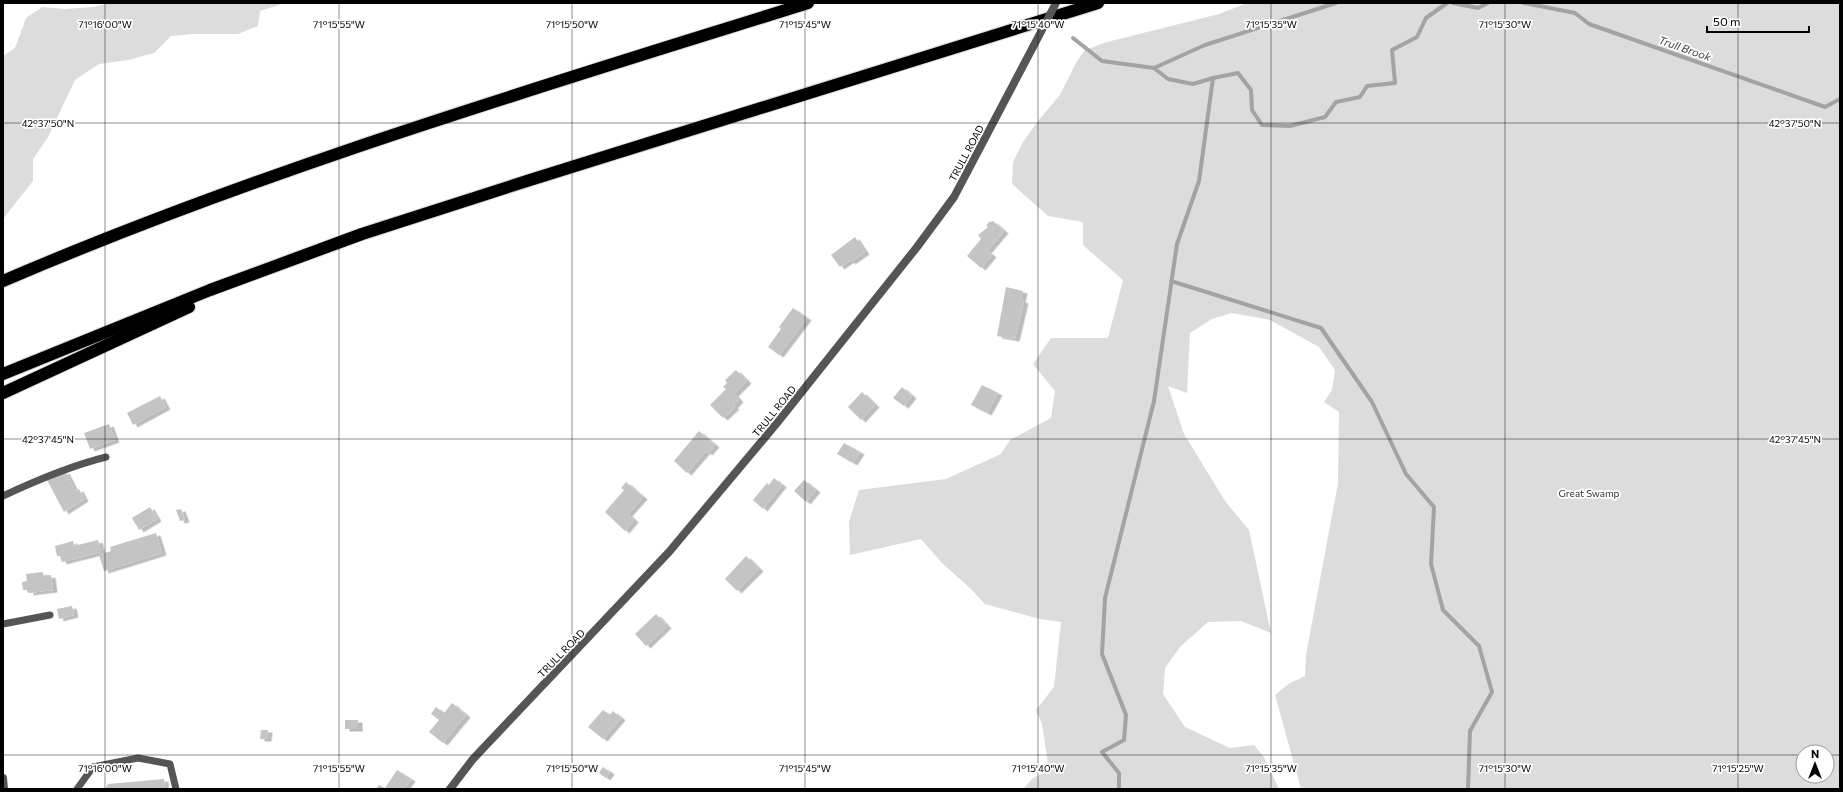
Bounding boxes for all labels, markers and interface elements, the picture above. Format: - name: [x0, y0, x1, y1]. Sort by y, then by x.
- scale bar: [1707, 8, 1809, 34]
- text: 50 m: [1713, 14, 1741, 28]
- text: 71°16'00"W: [78, 18, 132, 30]
- text: 71°15'55"W: [313, 18, 365, 30]
- text: 71°15'50"W: [546, 18, 598, 30]
- text: 71°15'45"W: [779, 18, 831, 30]
- text: 71°15'40"W: [1012, 18, 1064, 30]
- text: 71°15'35"W: [1245, 18, 1297, 30]
- text: 71°15'30"W: [1479, 18, 1531, 30]
- water label: Trull Brook: [1657, 33, 1714, 63]
- text: 42°37'50"N: [22, 117, 74, 129]
- text: 42°37'50"N: [1769, 117, 1821, 129]
- street label: TRULL ROAD: [946, 123, 986, 183]
- street label: TRULL ROAD: [750, 383, 798, 439]
- text: 42°37'45"N: [22, 433, 74, 445]
- text: 42°37'45"N: [1769, 433, 1821, 445]
- park label: Great Swamp: [1558, 487, 1620, 499]
- street label: TRULL ROAD: [535, 626, 587, 680]
- north arrow: [1795, 744, 1835, 784]
- text: N: [1811, 747, 1819, 760]
- text: 71°16'00"W: [78, 762, 132, 774]
- text: 71°15'55"W: [313, 762, 365, 774]
- text: 71°15'50"W: [546, 762, 598, 774]
- text: 71°15'45"W: [779, 762, 831, 774]
- text: 71°15'40"W: [1012, 762, 1064, 774]
- text: 71°15'35"W: [1245, 762, 1297, 774]
- text: 71°15'30"W: [1479, 762, 1531, 774]
- text: 71°15'25"W: [1712, 762, 1764, 774]

